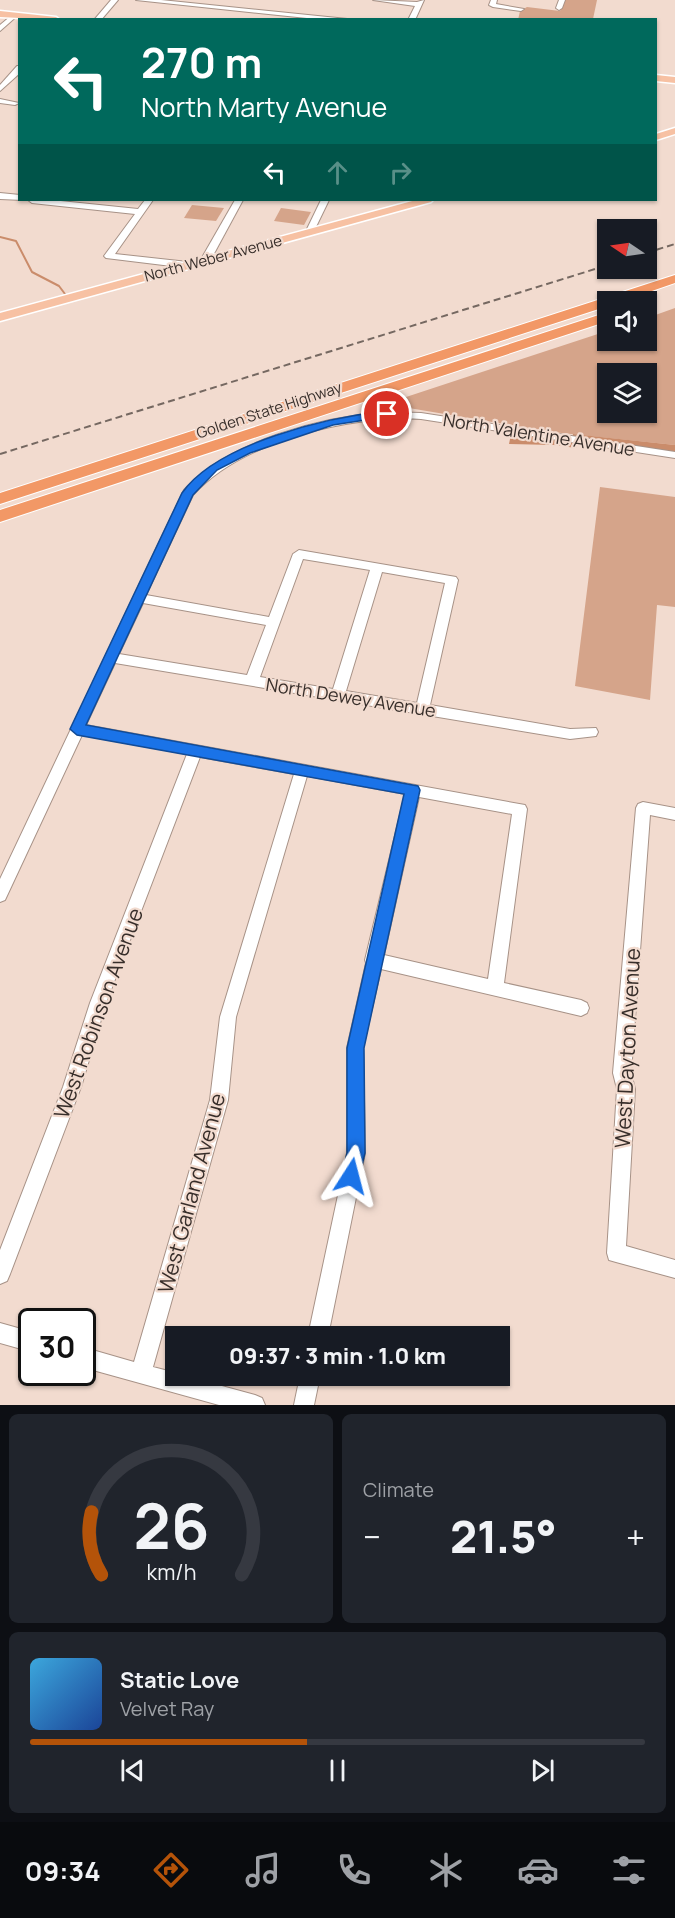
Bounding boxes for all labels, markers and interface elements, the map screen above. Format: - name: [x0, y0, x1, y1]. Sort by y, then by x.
- text: 270 m: [141, 33, 262, 91]
- icon: left: [42, 42, 120, 120]
- text: North Marty Avenue: [141, 88, 387, 125]
- icon: left: [258, 156, 291, 189]
- icon: ahead: [321, 156, 354, 189]
- icon: right: [384, 156, 417, 189]
- north arrow: [597, 219, 657, 279]
- map controls: [597, 219, 657, 423]
- street label: North Weber Avenue: [142, 229, 284, 286]
- button: sound: [597, 291, 657, 351]
- button: layers: [597, 363, 657, 423]
- street label: Golden State Highway: [194, 377, 344, 443]
- pin: [361, 388, 412, 439]
- icon: arrive: [370, 397, 403, 430]
- street label: North Valentine Avenue: [441, 407, 637, 461]
- street label: North Dewey Avenue: [264, 672, 438, 722]
- street label: West Robinson Avenue: [47, 904, 149, 1122]
- street label: West Dayton Avenue: [608, 947, 646, 1149]
- street label: West Garland Avenue: [151, 1090, 231, 1296]
- position arrow: [319, 1144, 383, 1208]
- speed limit sign: 30: [18, 1308, 96, 1386]
- text: 09:37 · 3 min · 1.0 km: [229, 1341, 446, 1371]
- text: Climate: [363, 1476, 434, 1503]
- text: 26: [133, 1482, 209, 1568]
- text: 21.5°: [450, 1505, 557, 1567]
- text: −: [363, 1514, 381, 1559]
- text: +: [626, 1514, 645, 1559]
- text: km/h: [146, 1558, 196, 1587]
- text: Static Love: [120, 1665, 239, 1695]
- text: Velvet Ray: [120, 1695, 214, 1722]
- icon: previous: [116, 1754, 149, 1787]
- icon: pause: [321, 1754, 354, 1787]
- icon: next: [526, 1754, 559, 1787]
- icon: directions: [150, 1849, 192, 1891]
- icon: music: [242, 1849, 284, 1891]
- icon: phone: [333, 1849, 375, 1891]
- icon: climate: [425, 1849, 467, 1891]
- icon: car: [517, 1849, 559, 1891]
- icon: filters: [608, 1849, 650, 1891]
- text: 09:34: [25, 1852, 101, 1889]

